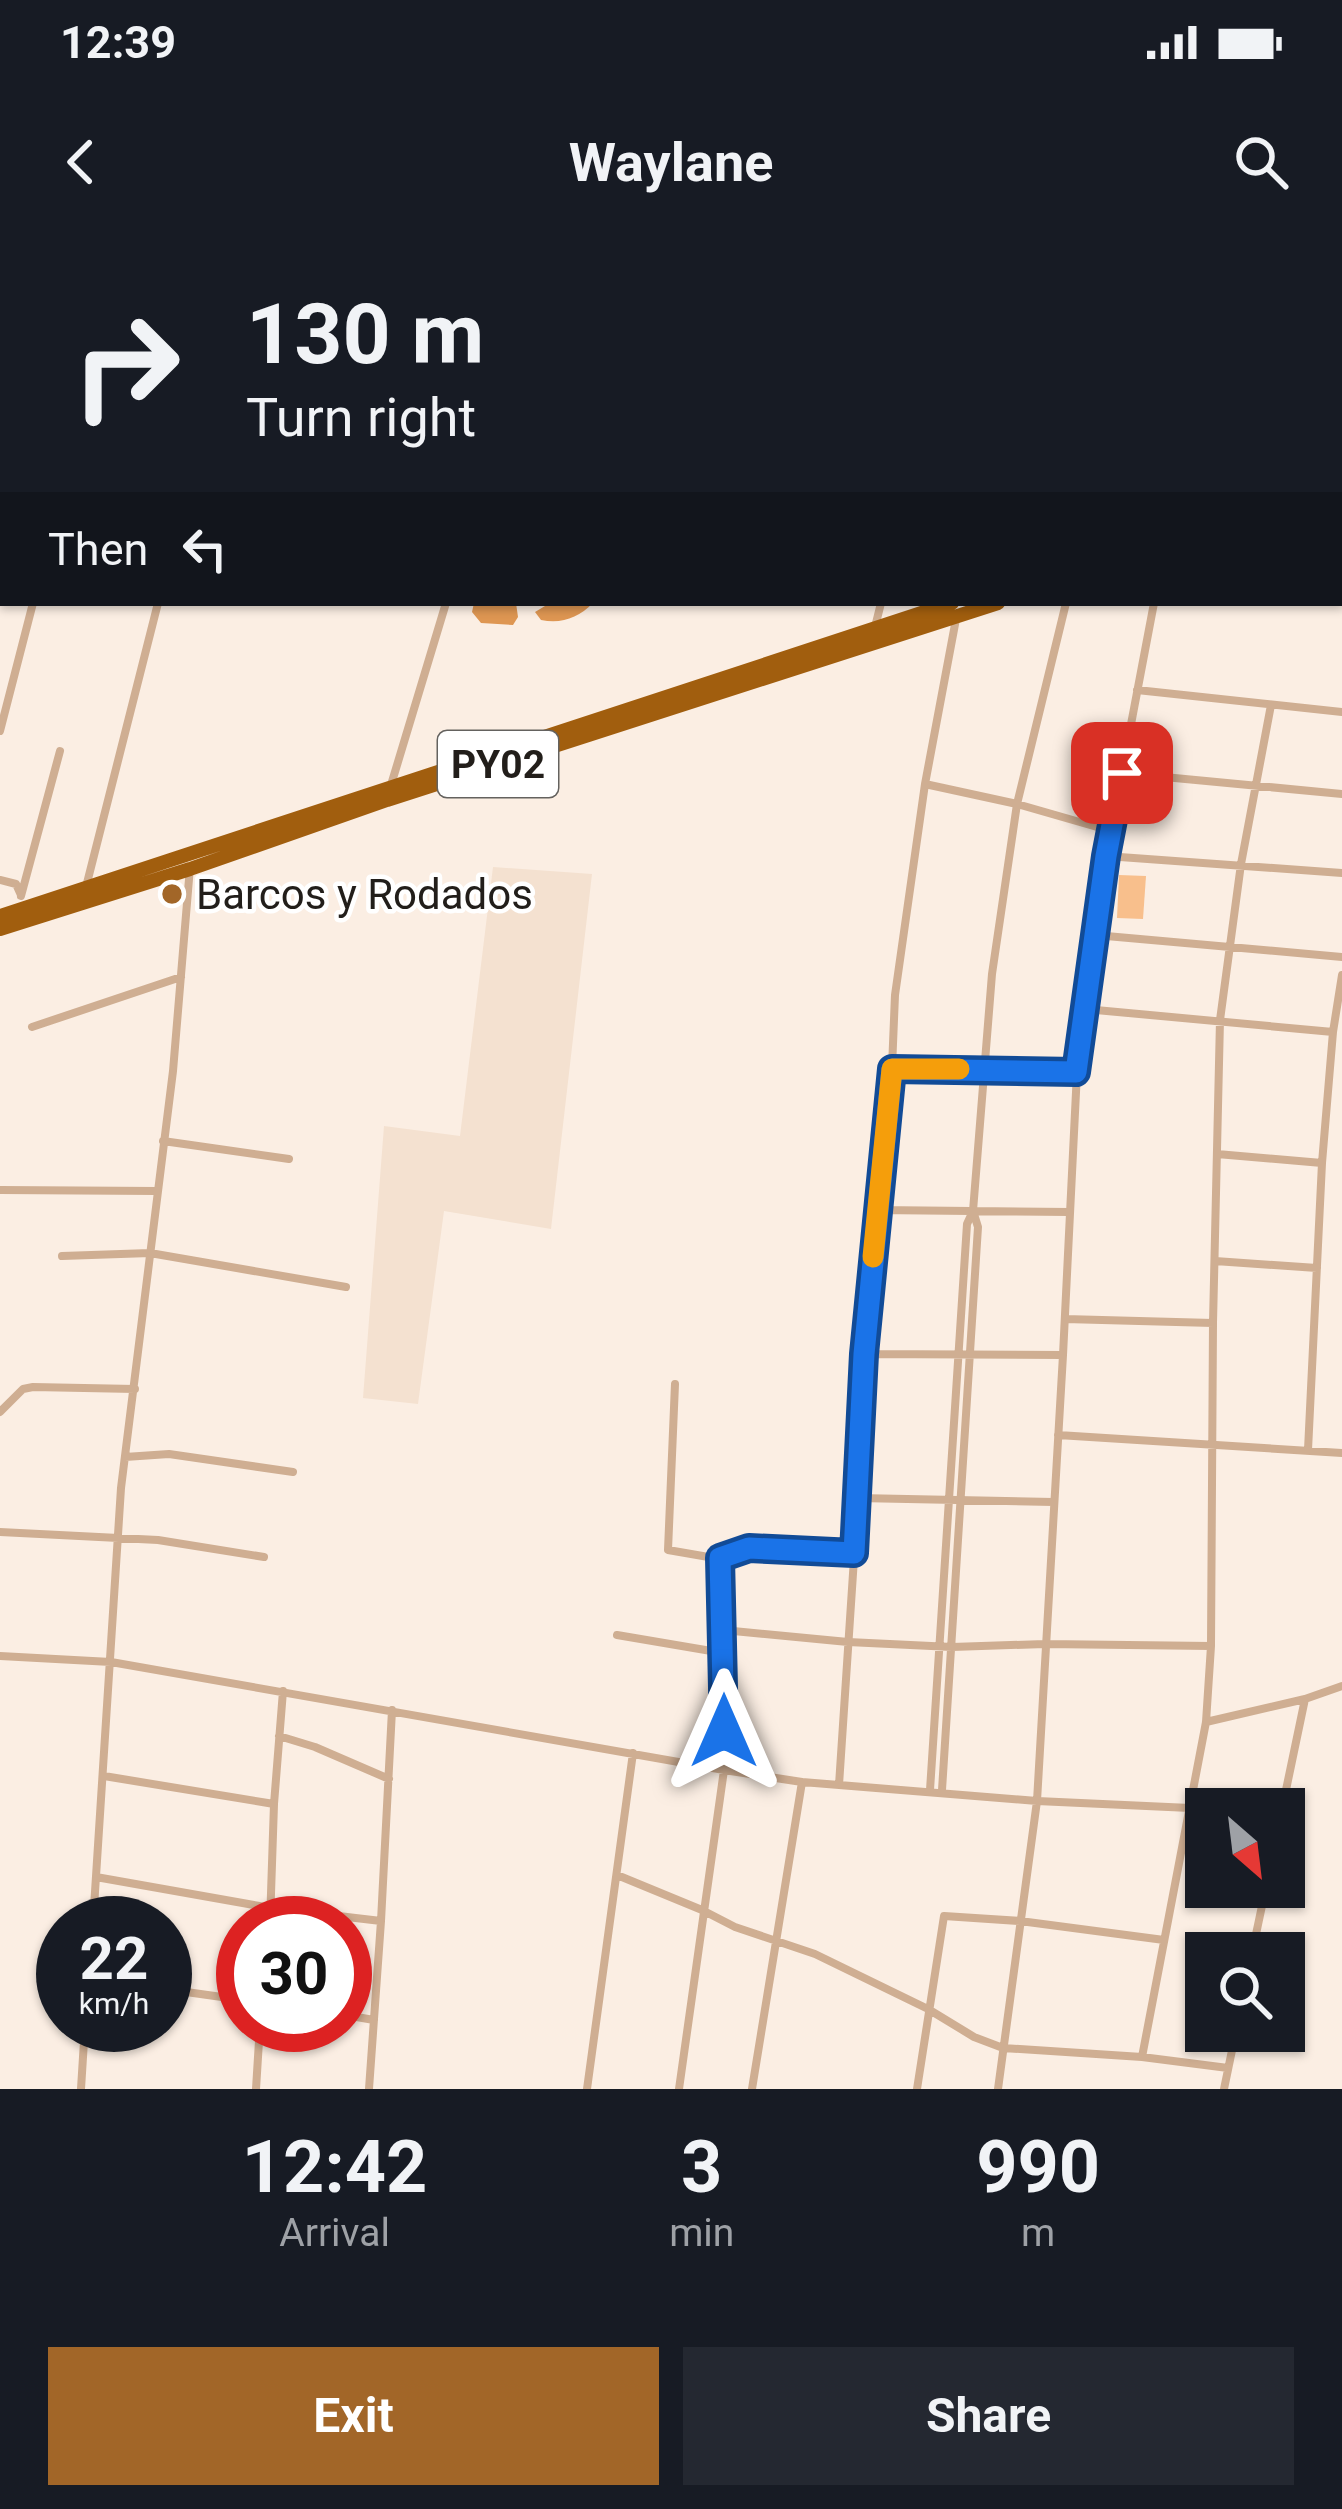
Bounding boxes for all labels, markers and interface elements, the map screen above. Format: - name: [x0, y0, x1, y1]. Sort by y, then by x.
- text: 12:39: [60, 16, 176, 69]
- icon: back: [48, 129, 114, 195]
- icon: search: [1228, 129, 1294, 195]
- text: Waylane: [569, 131, 773, 194]
- text: 130 m: [246, 285, 484, 384]
- icon: right: [48, 288, 204, 444]
- text: Turn right: [246, 386, 476, 449]
- icon: left: [172, 516, 238, 582]
- text: Then: [48, 523, 148, 576]
- pin: [1071, 722, 1173, 824]
- road number: PY02: [438, 731, 558, 797]
- icon: arrive: [1089, 740, 1155, 806]
- place label: Barcos y Rodados: [196, 870, 533, 919]
- marker: Barcos y Rodados: [159, 881, 185, 907]
- position arrow: [661, 1668, 787, 1794]
- north arrow: [1185, 1788, 1305, 1908]
- map controls: [1185, 1788, 1305, 2052]
- speed limit sign: 30: [216, 1896, 372, 2052]
- text: 22: [80, 1923, 148, 1994]
- button: search: [1185, 1932, 1305, 2052]
- text: km/h: [79, 1986, 149, 2021]
- text: 12:42: [242, 2125, 427, 2210]
- text: 3: [681, 2125, 722, 2210]
- text: 990: [976, 2125, 1100, 2210]
- text: Arrival: [279, 2210, 390, 2256]
- text: min: [669, 2210, 734, 2256]
- text: m: [1021, 2210, 1055, 2256]
- button: Exit: [48, 2347, 659, 2485]
- button: Share: [683, 2347, 1294, 2485]

